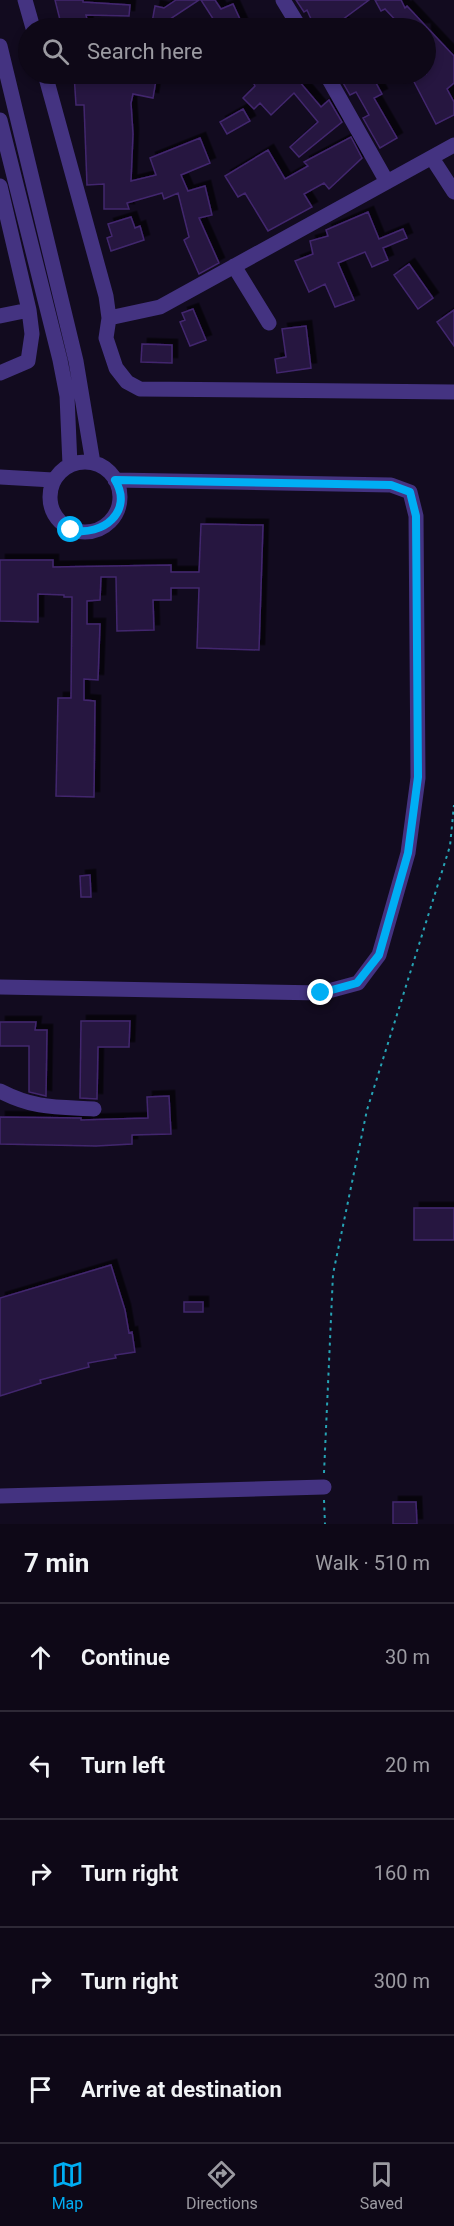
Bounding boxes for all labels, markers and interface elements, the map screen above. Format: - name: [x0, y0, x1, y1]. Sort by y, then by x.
- search box: [18, 18, 436, 84]
- icon: search: [39, 35, 72, 68]
- text: Search here: [87, 39, 203, 64]
- route start: [57, 516, 83, 542]
- route end: [307, 979, 333, 1005]
- text: 7 min: [24, 1548, 89, 1578]
- text: Walk · 510 m: [315, 1551, 430, 1575]
- icon: ahead: [24, 1641, 57, 1674]
- text: Continue: [81, 1645, 170, 1670]
- text: 30 m: [385, 1645, 430, 1669]
- icon: left: [24, 1749, 57, 1782]
- text: Turn left: [81, 1753, 165, 1778]
- text: 20 m: [385, 1753, 430, 1777]
- icon: right: [24, 1857, 57, 1890]
- text: Turn right: [81, 1861, 178, 1886]
- text: 160 m: [374, 1861, 430, 1885]
- icon: right: [24, 1965, 57, 1998]
- text: Turn right: [81, 1969, 178, 1994]
- text: 300 m: [374, 1969, 430, 1993]
- icon: arrive: [24, 2073, 57, 2106]
- text: Arrive at destination: [81, 2077, 282, 2102]
- tab: Map: [51, 2158, 84, 2213]
- tab: Directions: [186, 2158, 258, 2213]
- tab: Saved: [360, 2158, 403, 2213]

